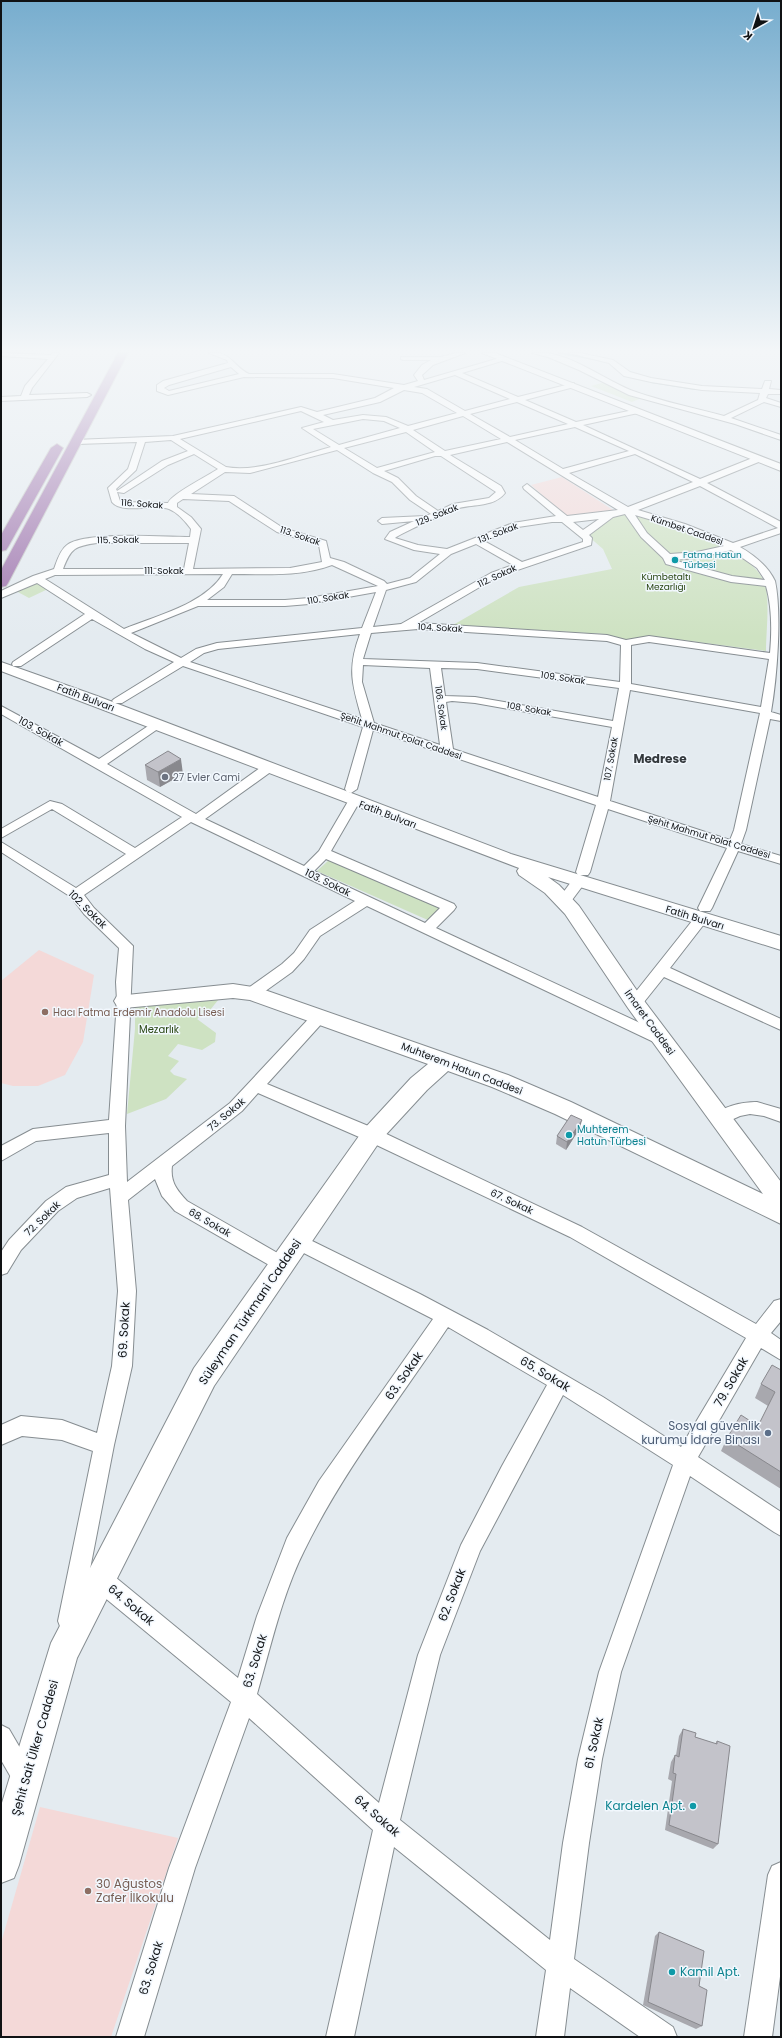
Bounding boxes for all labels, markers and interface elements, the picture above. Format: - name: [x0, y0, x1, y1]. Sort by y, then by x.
- north arrow: [734, 8, 774, 48]
- text: K: [739, 27, 756, 44]
- street label: 116. Sokak: [121, 497, 164, 511]
- street label: 129. Sokak: [414, 501, 460, 529]
- street label: Kümbet Caddesi: [649, 512, 725, 548]
- street label: 131. Sokak: [476, 520, 520, 546]
- street label: 113. Sokak: [278, 524, 322, 549]
- street label: 115. Sokak: [97, 534, 140, 546]
- place label: Fatma Hatun Türbesi: [683, 549, 742, 571]
- marker: Fatma Hatun Türbesi: [670, 555, 680, 565]
- street label: 112. Sokak: [476, 562, 519, 590]
- street label: 111. Sokak: [144, 565, 184, 577]
- park label: Kümbetaltı Mezarlığı: [641, 571, 691, 593]
- street label: 110. Sokak: [306, 589, 350, 607]
- street label: 104. Sokak: [417, 621, 463, 635]
- street label: 109. Sokak: [540, 669, 586, 687]
- street label: Fatih Bulvarı: [55, 680, 117, 715]
- street label: 106. Sokak: [432, 685, 450, 731]
- street label: 108. Sokak: [506, 699, 553, 719]
- street label: Şehit Mahmut Polat Caddesi: [339, 710, 463, 762]
- street label: 103. Sokak: [15, 713, 67, 750]
- street label: 107. Sokak: [601, 736, 621, 782]
- district label: Medrese: [633, 750, 687, 767]
- place label: 27 Evler Cami: [173, 770, 240, 785]
- marker: 27 Evler Cami: [160, 772, 170, 782]
- street label: Fatih Bulvarı: [357, 797, 419, 832]
- street label: Şehit Mahmut Polat Caddesi: [646, 813, 772, 861]
- street label: 103. Sokak: [302, 865, 354, 900]
- street label: 102. Sokak: [65, 887, 111, 933]
- street label: Fatih Bulvarı: [664, 901, 726, 933]
- street label: İmaret Caddesi: [621, 986, 678, 1058]
- place label: Hacı Fatma Erdemir Anadolu Lisesi: [53, 1005, 225, 1020]
- marker: Hacı Fatma Erdemir Anadolu Lisesi: [40, 1007, 50, 1017]
- park label: Mezarlık: [139, 1022, 180, 1037]
- street label: Muhterem Hatun Caddesi: [399, 1038, 525, 1099]
- street label: 73. Sokak: [204, 1093, 249, 1135]
- place label: Muhterem Hatun Türbesi: [577, 1122, 646, 1149]
- marker: Muhterem Hatun Türbesi: [564, 1130, 574, 1140]
- street label: 67. Sokak: [488, 1185, 537, 1218]
- street label: 72. Sokak: [21, 1197, 64, 1239]
- street label: 68. Sokak: [186, 1204, 234, 1241]
- street label: Süleyman Türkmani Caddesi: [194, 1235, 305, 1388]
- street label: 69. Sokak: [114, 1301, 133, 1358]
- street label: 63. Sokak: [381, 1347, 427, 1403]
- street label: 65. Sokak: [517, 1352, 574, 1396]
- street label: 79. Sokak: [709, 1353, 752, 1410]
- place label: Sosyal güvenlik kurumu İdare Binası: [641, 1417, 761, 1448]
- marker: Sosyal güvenlik kurumu İdare Binası: [763, 1428, 773, 1438]
- street label: 62. Sokak: [434, 1565, 470, 1624]
- street label: 64. Sokak: [104, 1580, 159, 1630]
- street label: 63. Sokak: [238, 1631, 271, 1690]
- street label: Şehit Sait Ülker Caddesi: [7, 1678, 62, 1818]
- street label: 61. Sokak: [580, 1715, 607, 1770]
- street label: 64. Sokak: [351, 1791, 405, 1841]
- place label: Kardelen Apt.: [605, 1797, 685, 1814]
- marker: Kardelen Apt.: [688, 1801, 698, 1811]
- place label: 30 Ağustos Zafer İlkokulu: [96, 1875, 174, 1906]
- marker: 30 Ağustos Zafer İlkokulu: [83, 1886, 93, 1896]
- street label: 63. Sokak: [134, 1938, 167, 1997]
- place label: Kamil Apt.: [680, 1963, 740, 1980]
- marker: Kamil Apt.: [667, 1967, 677, 1977]

